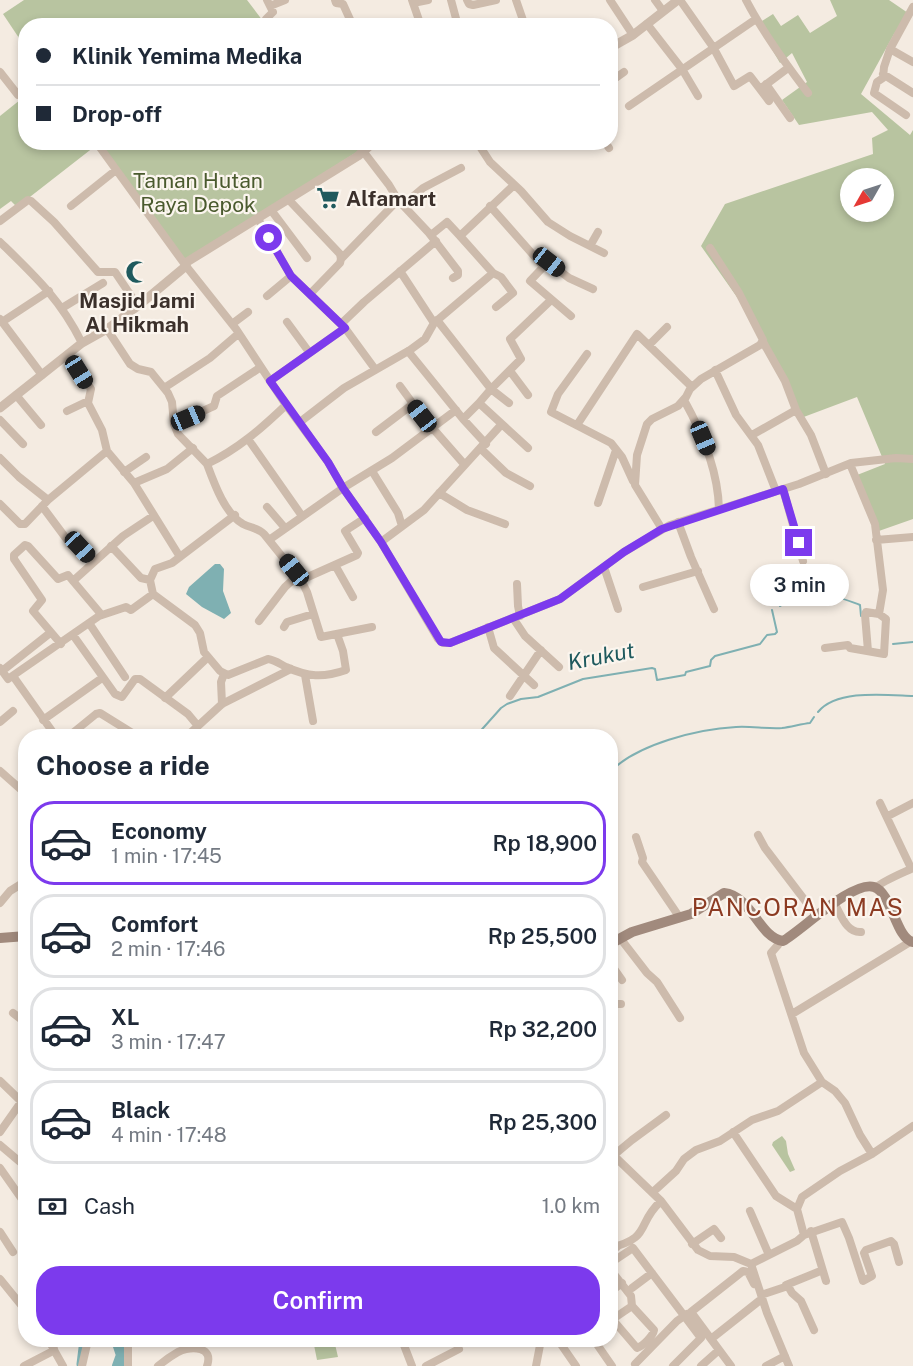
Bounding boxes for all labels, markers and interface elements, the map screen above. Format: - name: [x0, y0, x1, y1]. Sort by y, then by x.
- text: Klinik Yemima Medika: [72, 43, 302, 69]
- text: Drop-off: [72, 101, 162, 127]
- park label: Taman Hutan Raya Depok: [133, 168, 263, 217]
- north arrow: [840, 168, 894, 222]
- map controls: [840, 168, 894, 222]
- supermarket icon: Alfamart: [315, 185, 341, 211]
- place label: Alfamart: [346, 186, 436, 211]
- route start: [255, 224, 282, 251]
- car: [529, 244, 569, 280]
- mosque icon: Masjid Jami Al Hikmah: [124, 259, 150, 285]
- place label: Masjid Jami Al Hikmah: [79, 288, 195, 337]
- car: [62, 352, 96, 392]
- car: [404, 396, 440, 436]
- car: [168, 403, 208, 433]
- car: [688, 418, 718, 458]
- car: [61, 528, 99, 566]
- route end: [785, 529, 812, 556]
- car: [276, 550, 312, 590]
- callout: 3 min: [750, 564, 848, 606]
- text: 3 min: [773, 573, 826, 597]
- water label: Krukut: [565, 637, 637, 675]
- text: Choose a ride: [36, 749, 210, 781]
- icon: car: [39, 816, 93, 870]
- text: Economy: [111, 818, 207, 844]
- text: Rp 18,900: [493, 830, 597, 856]
- text: 1 min · 17:45: [111, 844, 222, 868]
- district label: PANCORAN MAS: [692, 893, 904, 921]
- icon: car: [39, 909, 93, 963]
- text: Comfort: [111, 911, 198, 937]
- text: Rp 25,500: [488, 923, 597, 949]
- text: 2 min · 17:46: [111, 937, 225, 961]
- icon: car: [39, 1002, 93, 1056]
- text: XL: [111, 1004, 139, 1030]
- text: Rp 32,200: [488, 1016, 597, 1042]
- text: 3 min · 17:47: [111, 1030, 226, 1054]
- icon: car: [39, 1095, 93, 1149]
- text: Black: [111, 1097, 170, 1123]
- text: Rp 25,300: [488, 1109, 597, 1135]
- text: 4 min · 17:48: [111, 1123, 227, 1147]
- icon: cash: [36, 1190, 69, 1223]
- text: Cash: [84, 1193, 135, 1219]
- text: 1.0 km: [542, 1194, 600, 1218]
- button: Confirm: [36, 1266, 600, 1335]

